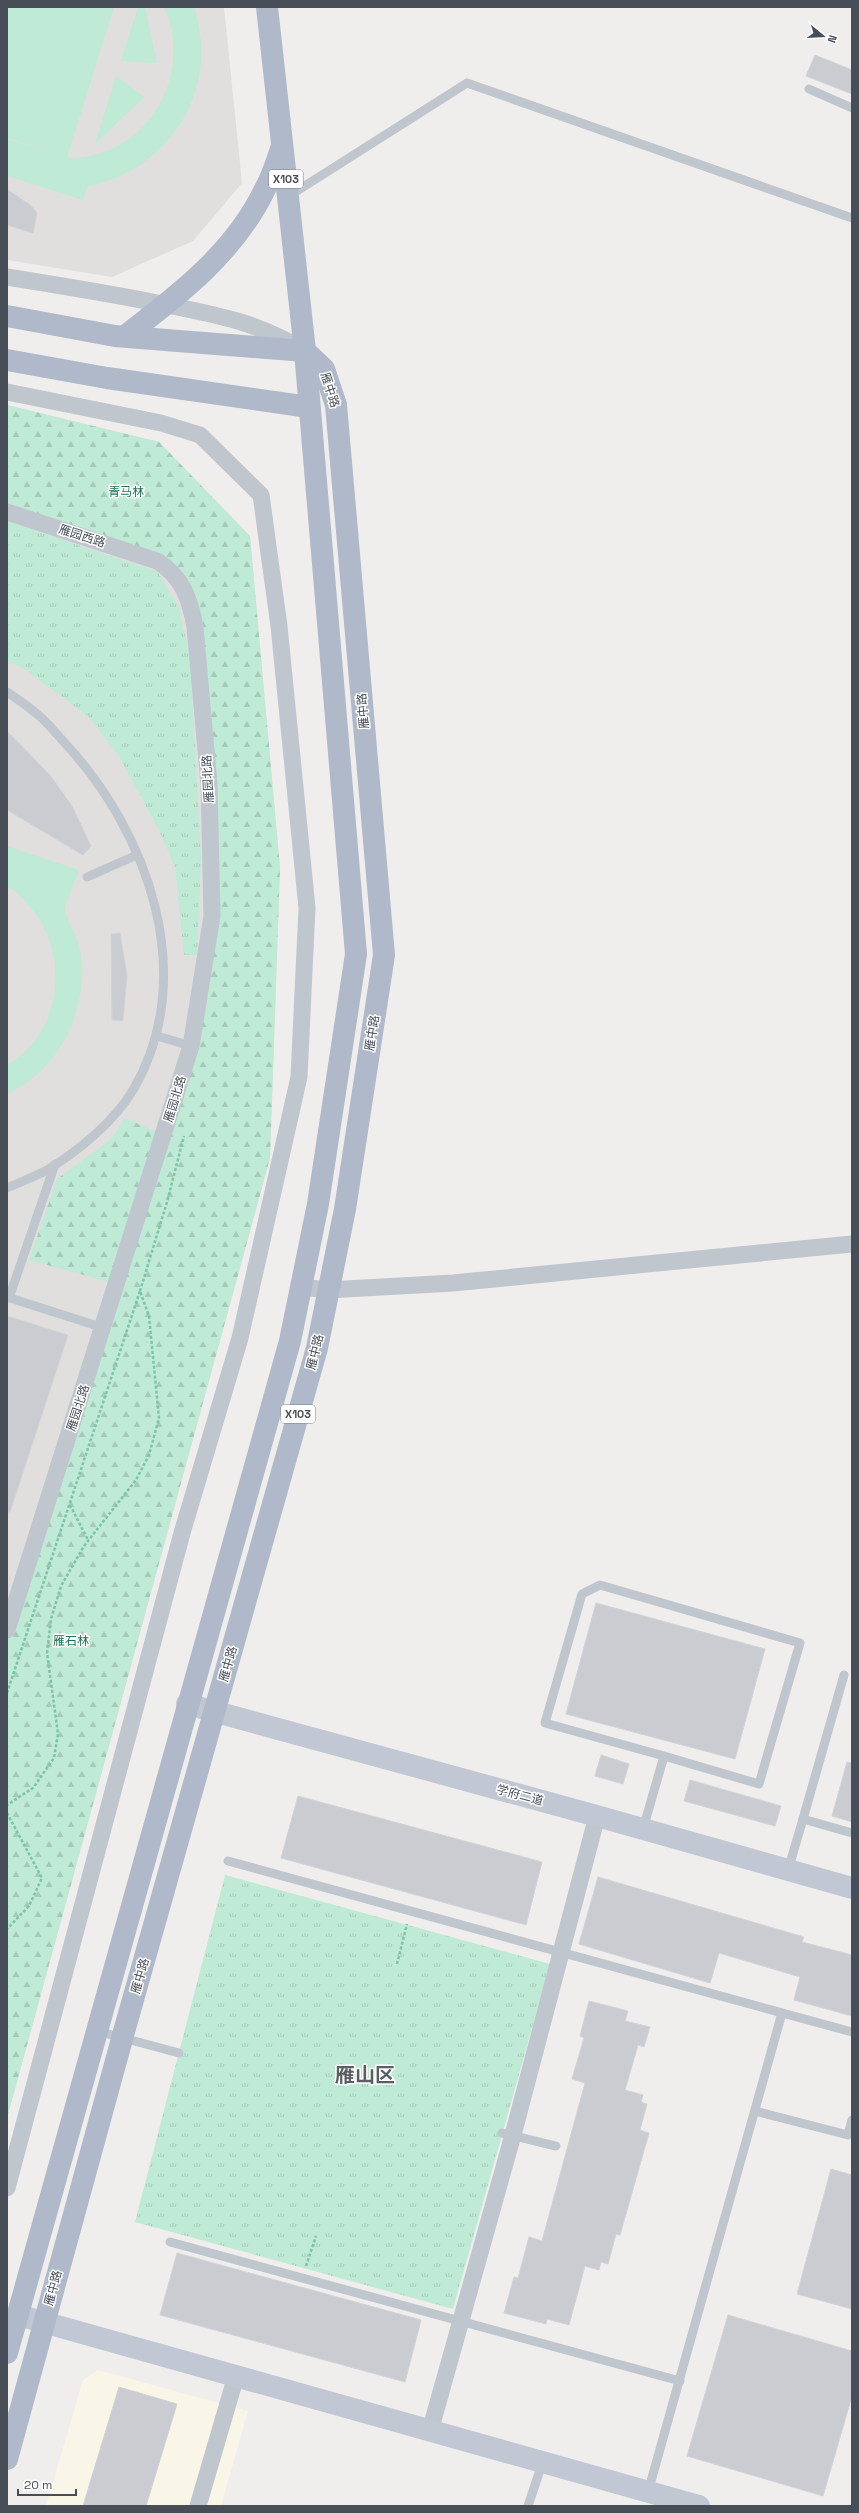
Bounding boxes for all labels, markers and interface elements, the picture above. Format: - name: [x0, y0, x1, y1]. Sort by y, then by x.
- north arrow: [803, 16, 843, 56]
- text: N: [825, 33, 840, 45]
- road number: X103: [269, 170, 303, 188]
- street label: 雁中路: [317, 370, 343, 410]
- park label: 青马林: [108, 484, 144, 500]
- street label: 雁园西路: [57, 521, 107, 551]
- street label: 雁中路: [353, 692, 373, 730]
- street label: 雁园北路: [199, 755, 217, 803]
- street label: 雁中路: [361, 1014, 383, 1052]
- street label: 雁园北路: [160, 1074, 190, 1124]
- street label: 雁中路: [303, 1333, 327, 1371]
- street label: 雁园北路: [63, 1383, 93, 1433]
- road number: X103: [281, 1405, 315, 1423]
- park label: 雁石林: [53, 1633, 89, 1649]
- street label: 雁中路: [215, 1644, 241, 1684]
- street label: 学府二道: [495, 1781, 545, 1809]
- street label: 雁中路: [127, 1956, 153, 1996]
- district label: 雁山区: [335, 2062, 395, 2088]
- street label: 雁中路: [41, 2269, 65, 2307]
- scale bar: [18, 2471, 76, 2497]
- text: 20 m: [24, 2477, 52, 2493]

